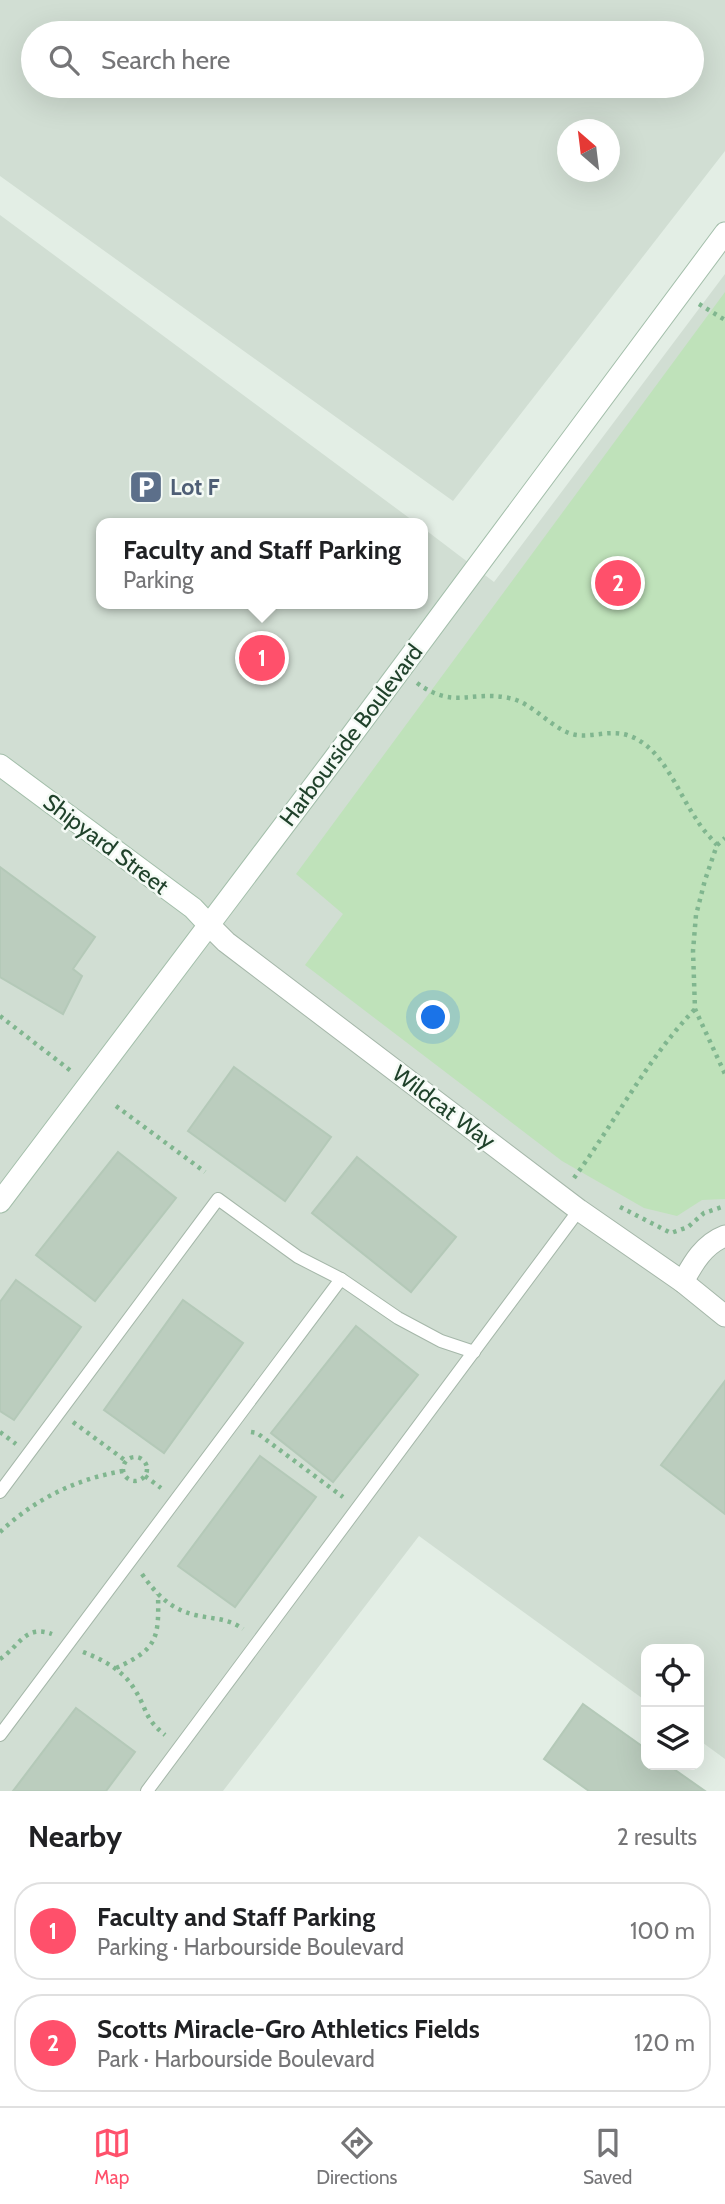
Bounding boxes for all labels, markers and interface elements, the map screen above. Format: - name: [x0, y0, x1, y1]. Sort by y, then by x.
- search box: [21, 21, 704, 98]
- icon: search: [45, 41, 83, 79]
- text: Search here: [101, 44, 230, 76]
- north arrow: [557, 119, 620, 182]
- parking icon: Lot F: [127, 468, 165, 506]
- place label: Lot F: [170, 473, 220, 501]
- popup: [96, 518, 428, 609]
- text: Faculty and Staff Parking: [123, 534, 401, 566]
- pin: 2: [595, 557, 641, 609]
- text: Parking: [123, 566, 194, 594]
- pin: 1: [239, 632, 285, 684]
- street label: Harbourside Boulevard: [273, 639, 429, 831]
- street label: Shipyard Street: [38, 788, 174, 900]
- your location: [416, 1000, 450, 1034]
- street label: Wildcat Way: [387, 1059, 501, 1155]
- map controls: [641, 1644, 704, 1770]
- button: locate: [641, 1644, 704, 1707]
- button: layers: [641, 1707, 704, 1770]
- text: Nearby: [28, 1818, 122, 1855]
- text: 2 results: [617, 1823, 697, 1851]
- text: Faculty and Staff Parking: [97, 1901, 375, 1933]
- text: 1: [49, 1917, 57, 1945]
- text: 100 m: [630, 1917, 695, 1945]
- text: Parking · Harbourside Boulevard: [97, 1933, 404, 1961]
- text: Scotts Miracle-Gro Athletics Fields: [97, 2013, 480, 2045]
- text: 2: [47, 2029, 59, 2057]
- text: 120 m: [634, 2029, 695, 2057]
- text: Park · Harbourside Boulevard: [97, 2045, 375, 2073]
- tab: Map: [93, 2124, 131, 2189]
- tab: Directions: [316, 2124, 397, 2189]
- tab: Saved: [583, 2124, 632, 2189]

